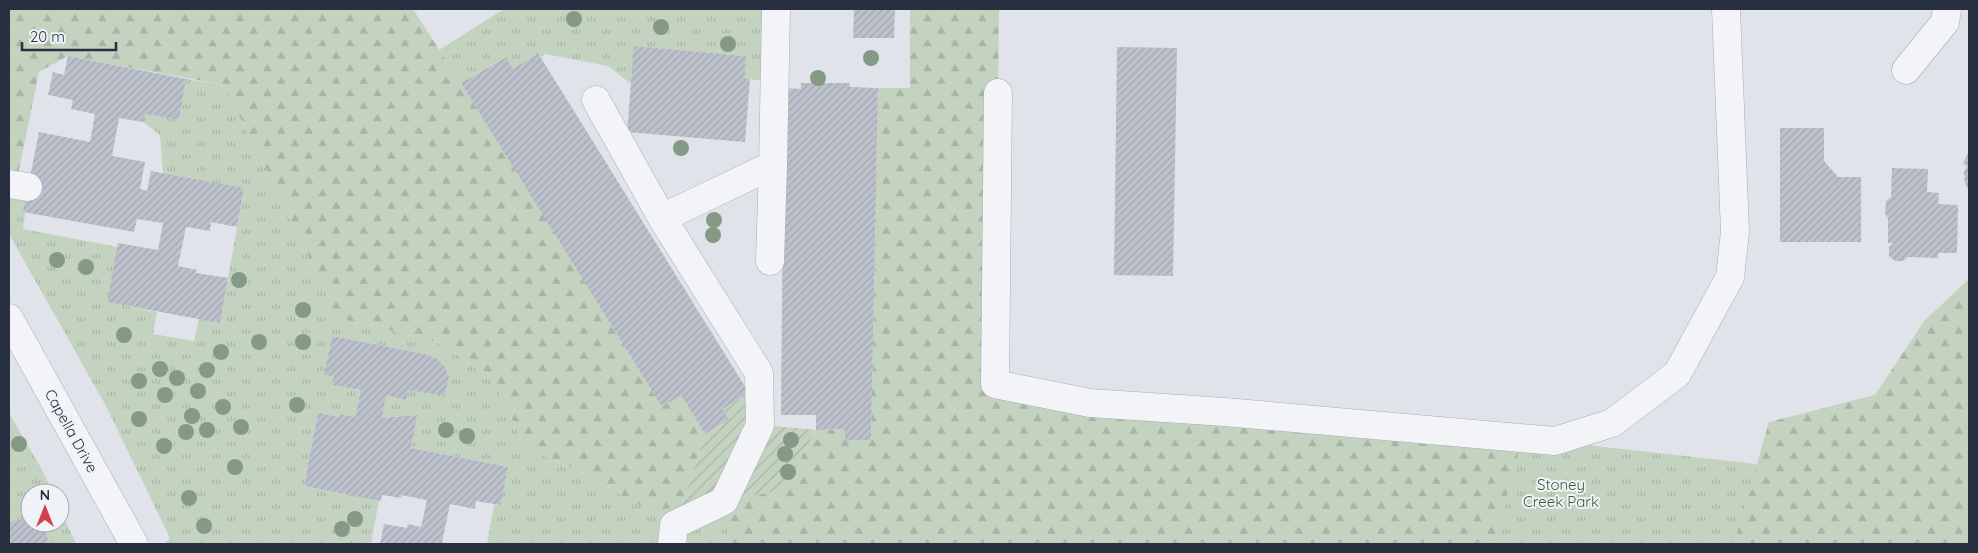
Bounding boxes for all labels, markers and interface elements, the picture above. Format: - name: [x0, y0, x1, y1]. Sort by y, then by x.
- scale bar: [22, 20, 116, 52]
- text: 20 m: [30, 27, 65, 46]
- street label: Capella Drive: [41, 386, 102, 476]
- park label: Stoney Creek Park: [1523, 475, 1599, 511]
- north arrow: [20, 483, 70, 533]
- text: N: [40, 486, 50, 504]

